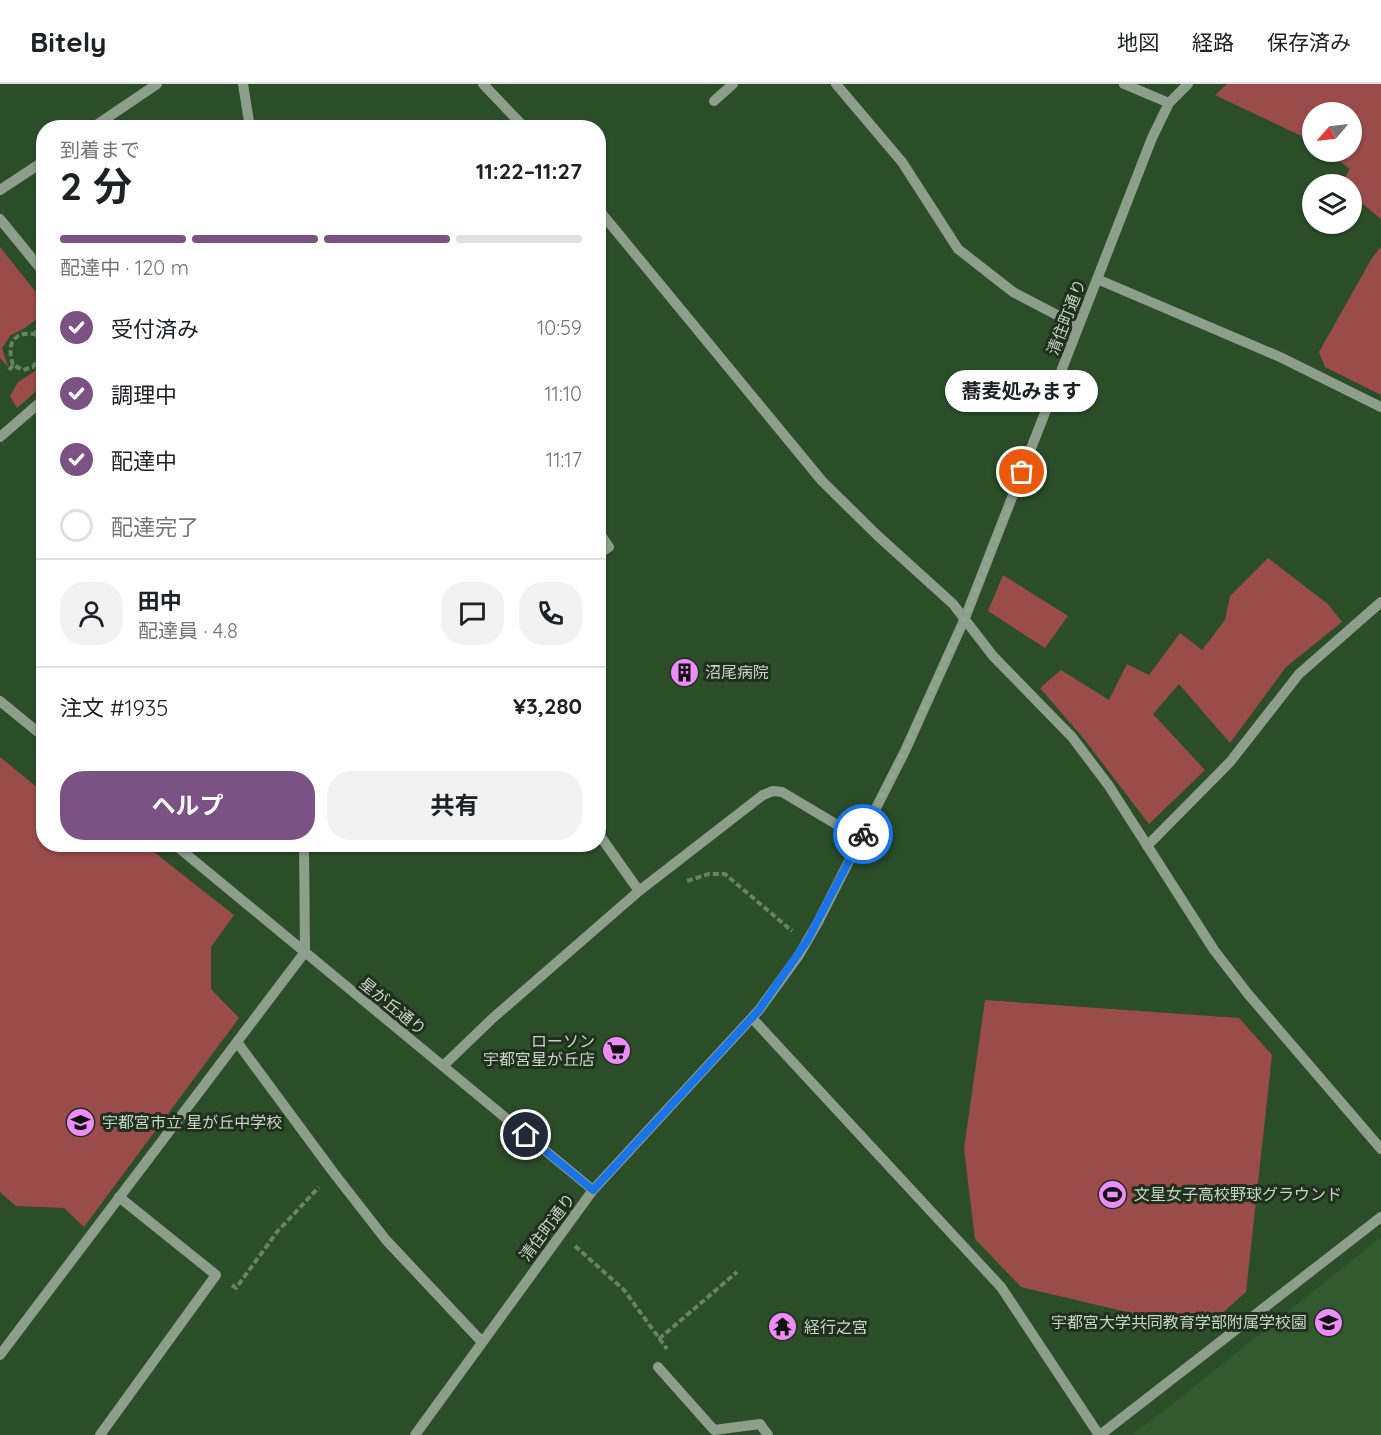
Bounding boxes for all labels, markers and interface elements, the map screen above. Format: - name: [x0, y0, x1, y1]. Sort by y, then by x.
- text: Bitely: [30, 24, 106, 59]
- text: 地図: [1117, 29, 1159, 55]
- text: 経路: [1192, 29, 1234, 55]
- text: 保存済み: [1267, 29, 1351, 55]
- north arrow: [1302, 102, 1362, 162]
- map controls: [1302, 102, 1362, 234]
- text: 到着まで: [60, 137, 140, 162]
- text: 11:22–11:27: [476, 157, 582, 185]
- text: 2 分: [60, 161, 132, 210]
- button: layers: [1302, 174, 1362, 234]
- text: 配達中 · 120 m: [60, 255, 189, 280]
- street label: 清住町通り: [1042, 276, 1090, 358]
- icon: check: [60, 311, 93, 344]
- text: 受付済み: [111, 315, 199, 343]
- text: 10:59: [537, 315, 582, 340]
- callout: 蕎麦処みます: [946, 370, 1098, 412]
- icon: check: [60, 377, 93, 410]
- text: 蕎麦処みます: [962, 378, 1082, 403]
- text: 調理中: [111, 381, 177, 409]
- text: 11:10: [544, 381, 582, 406]
- icon: check: [60, 443, 93, 476]
- pin: [996, 446, 1047, 497]
- text: 配達中: [111, 447, 177, 475]
- text: 11:17: [546, 447, 582, 472]
- icon: bag: [1005, 455, 1038, 488]
- text: 配達完了: [111, 513, 199, 541]
- button: person: [60, 582, 123, 645]
- button: chat: [441, 582, 504, 645]
- button: phone: [519, 582, 582, 645]
- text: 田中: [138, 587, 182, 615]
- text: 配達員 · 4.8: [138, 618, 238, 643]
- building icon: 沼尾病院: [668, 656, 700, 688]
- place label: 沼尾病院: [705, 662, 769, 682]
- text: ¥3,280: [513, 692, 582, 720]
- text: 注文 #1935: [60, 694, 168, 722]
- button: ヘルプ: [60, 771, 315, 840]
- button: 共有: [327, 771, 582, 840]
- courier: [833, 804, 893, 864]
- icon: bike: [847, 818, 880, 851]
- street label: 星が丘通り: [356, 973, 430, 1039]
- place label: ローソン 宇都宮星が丘店: [483, 1031, 595, 1069]
- supermarket icon: ローソン 宇都宮星が丘店: [600, 1034, 632, 1066]
- school or university icon: 宇都宮市立 星が丘中学校: [65, 1106, 97, 1138]
- pin: [500, 1109, 551, 1160]
- place label: 宇都宮市立 星が丘中学校: [102, 1112, 282, 1132]
- icon: home: [509, 1118, 542, 1151]
- sports icon: 文星女子高校野球グラウンド: [1097, 1178, 1129, 1210]
- place label: 文星女子高校野球グラウンド: [1134, 1184, 1342, 1204]
- street label: 清住町通り: [515, 1189, 579, 1265]
- school or university icon: 宇都宮大学共同教育学部附属学校園: [1312, 1306, 1344, 1338]
- temple icon: 経行之宮: [767, 1311, 799, 1343]
- place label: 宇都宮大学共同教育学部附属学校園: [1051, 1312, 1307, 1332]
- place label: 経行之宮: [804, 1317, 868, 1337]

